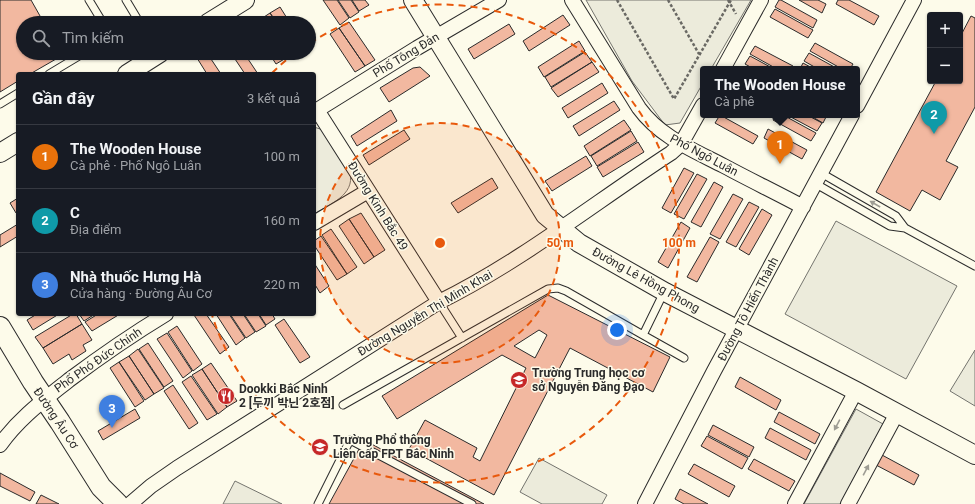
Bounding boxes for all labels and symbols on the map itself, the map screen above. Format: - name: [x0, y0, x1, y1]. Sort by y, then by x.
- street label: Phố Tông Đản: [370, 30, 442, 80]
- pin: 2: [921, 101, 947, 134]
- street label: Phố Ngô Luân: [668, 131, 740, 179]
- pin: 1: [767, 131, 793, 164]
- street label: Đường Kinh Bắc 49: [345, 159, 411, 253]
- one-way arrow: [869, 201, 881, 208]
- centre of rings: [433, 236, 447, 250]
- text: 50 m: [546, 236, 574, 250]
- text: 100 m: [662, 236, 696, 250]
- street label: Đường Lê Hồng Phong: [590, 245, 702, 315]
- street label: Đường Tô Hiến Thành: [715, 255, 781, 363]
- street label: Đường Nguyễn Thị Minh Khai: [355, 267, 495, 359]
- your location: [607, 320, 627, 340]
- street label: Phố Phó Đức Chính: [52, 325, 144, 395]
- place label: Trường Trung học cơ sở Nguyễn Đăng Đạo: [532, 366, 646, 394]
- school or university icon: Trường Trung học cơ sở Nguyễn Đăng Đạo: [509, 370, 529, 390]
- place label: Dookki Bắc Ninh 2 [두끼 박닌 2호점]: [239, 382, 335, 410]
- street label: Đường Âu Cơ: [30, 384, 83, 452]
- restaurant icon: Dookki Bắc Ninh 2 [두끼 박닌 2호점]: [216, 386, 236, 406]
- pin: 3: [99, 395, 125, 428]
- one-way arrow: [834, 419, 841, 431]
- place label: Trường Phổ thông Liên cấp FPT Bắc Ninh: [333, 433, 454, 461]
- school or university icon: Trường Phổ thông Liên cấp FPT Bắc Ninh: [310, 437, 330, 457]
- one-way arrow: [863, 464, 870, 475]

